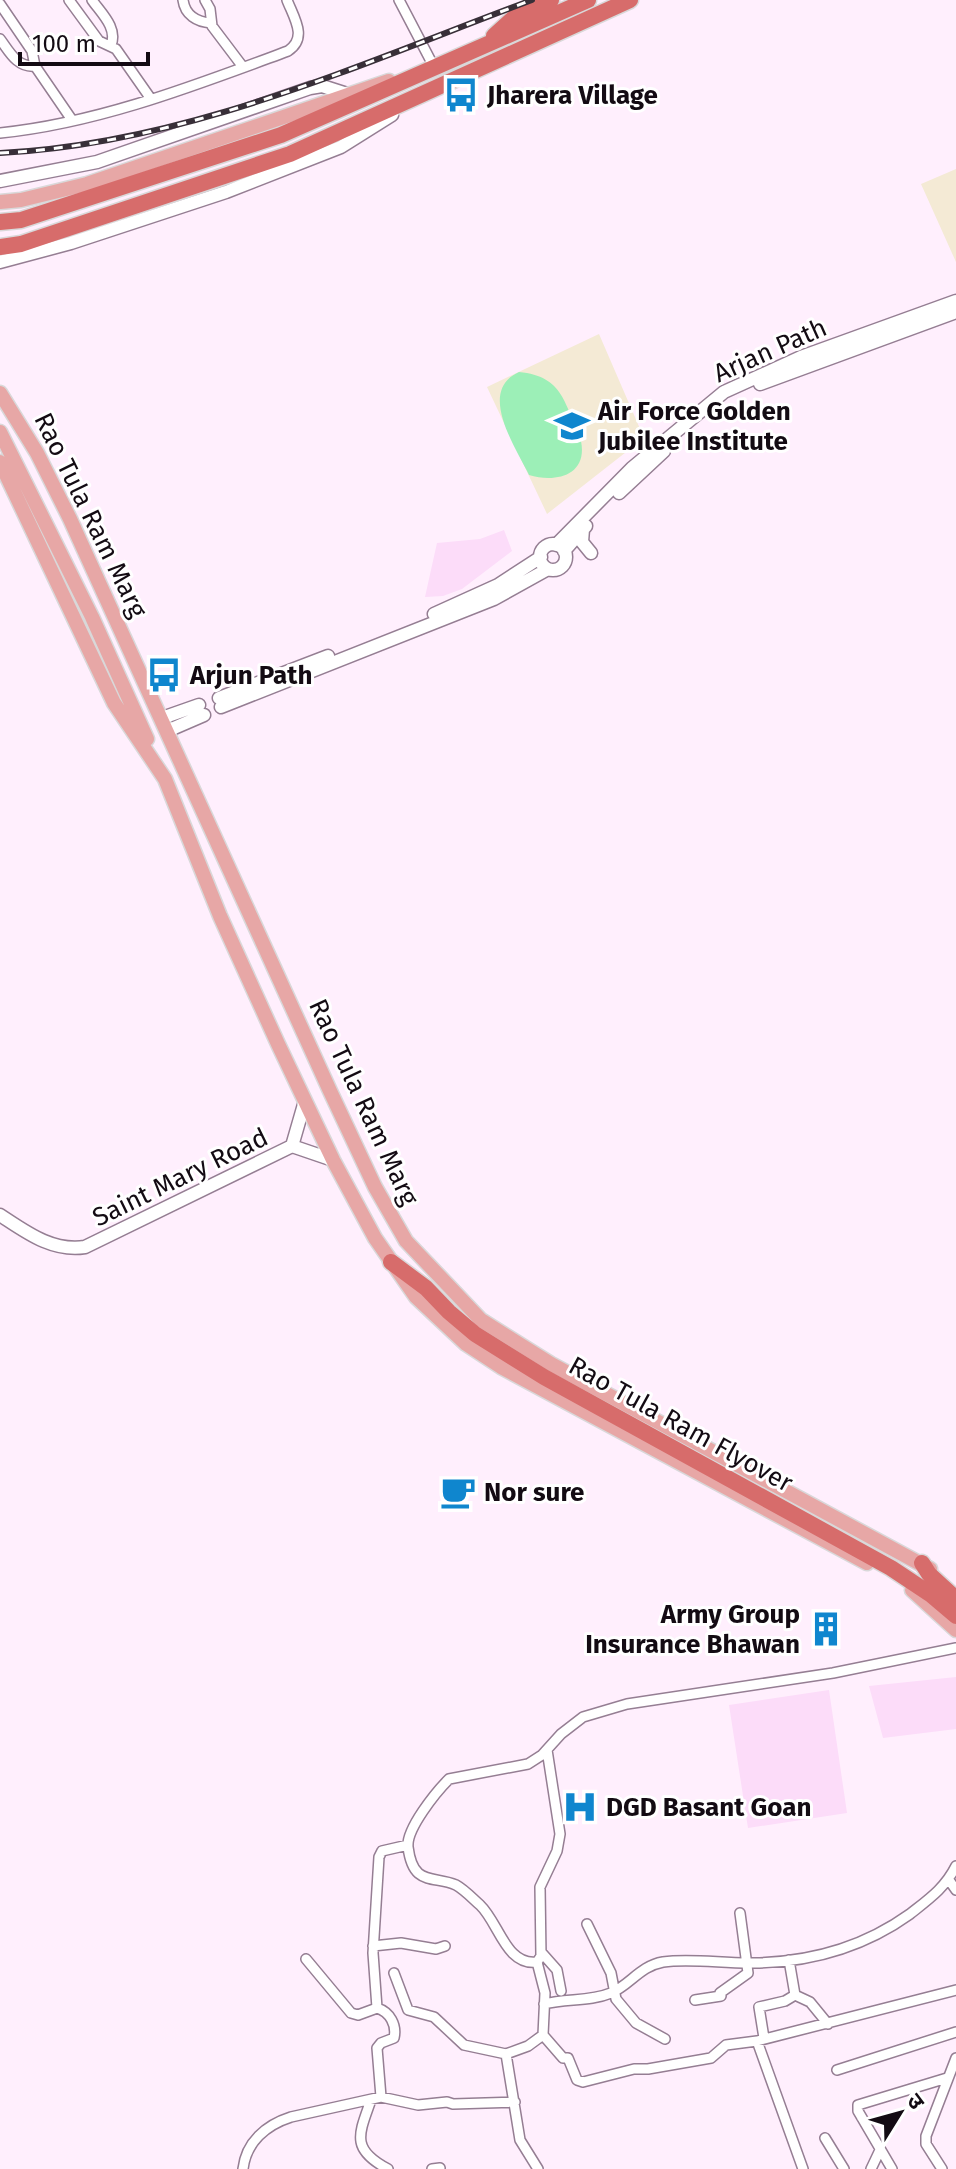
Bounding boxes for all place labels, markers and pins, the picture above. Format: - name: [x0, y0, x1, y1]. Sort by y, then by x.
- bus stop icon: Jharera Village: [442, 76, 480, 114]
- place label: Jharera Village: [486, 80, 658, 111]
- place label: Air Force Golden Jubilee Institute: [597, 396, 791, 457]
- school or university icon: Air Force Golden Jubilee Institute: [553, 407, 591, 445]
- bus stop icon: Arjun Path: [145, 656, 183, 694]
- place label: Arjun Path: [189, 660, 312, 691]
- cafe icon: Nor sure: [439, 1473, 477, 1511]
- place label: Nor sure: [484, 1477, 584, 1508]
- place label: Army Group Insurance Bhawan: [585, 1599, 800, 1660]
- building icon: Army Group Insurance Bhawan: [807, 1610, 845, 1648]
- hospital icon: DGD Basant Goan: [561, 1788, 599, 1826]
- place label: DGD Basant Goan: [606, 1792, 812, 1823]

